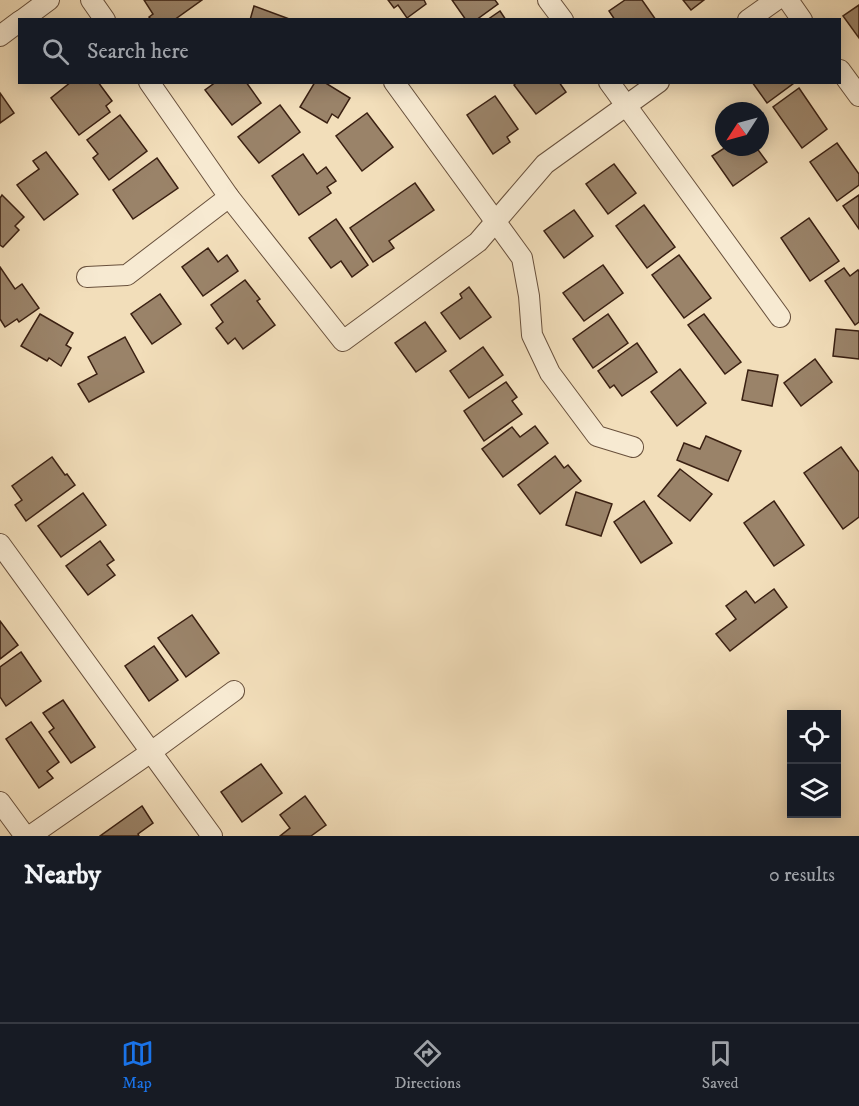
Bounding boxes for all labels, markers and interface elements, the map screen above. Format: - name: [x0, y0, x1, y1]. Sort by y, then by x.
- search box: [18, 18, 841, 84]
- icon: search: [39, 35, 72, 68]
- text: Search here: [87, 38, 189, 65]
- north arrow: [715, 102, 769, 156]
- map controls: [787, 710, 841, 818]
- button: locate: [787, 710, 841, 764]
- button: layers: [787, 764, 841, 818]
- text: Nearby: [24, 859, 101, 892]
- text: 0 results: [769, 863, 835, 888]
- tab: Map: [121, 1037, 154, 1093]
- tab: Directions: [395, 1037, 461, 1093]
- tab: Saved: [702, 1037, 739, 1093]

